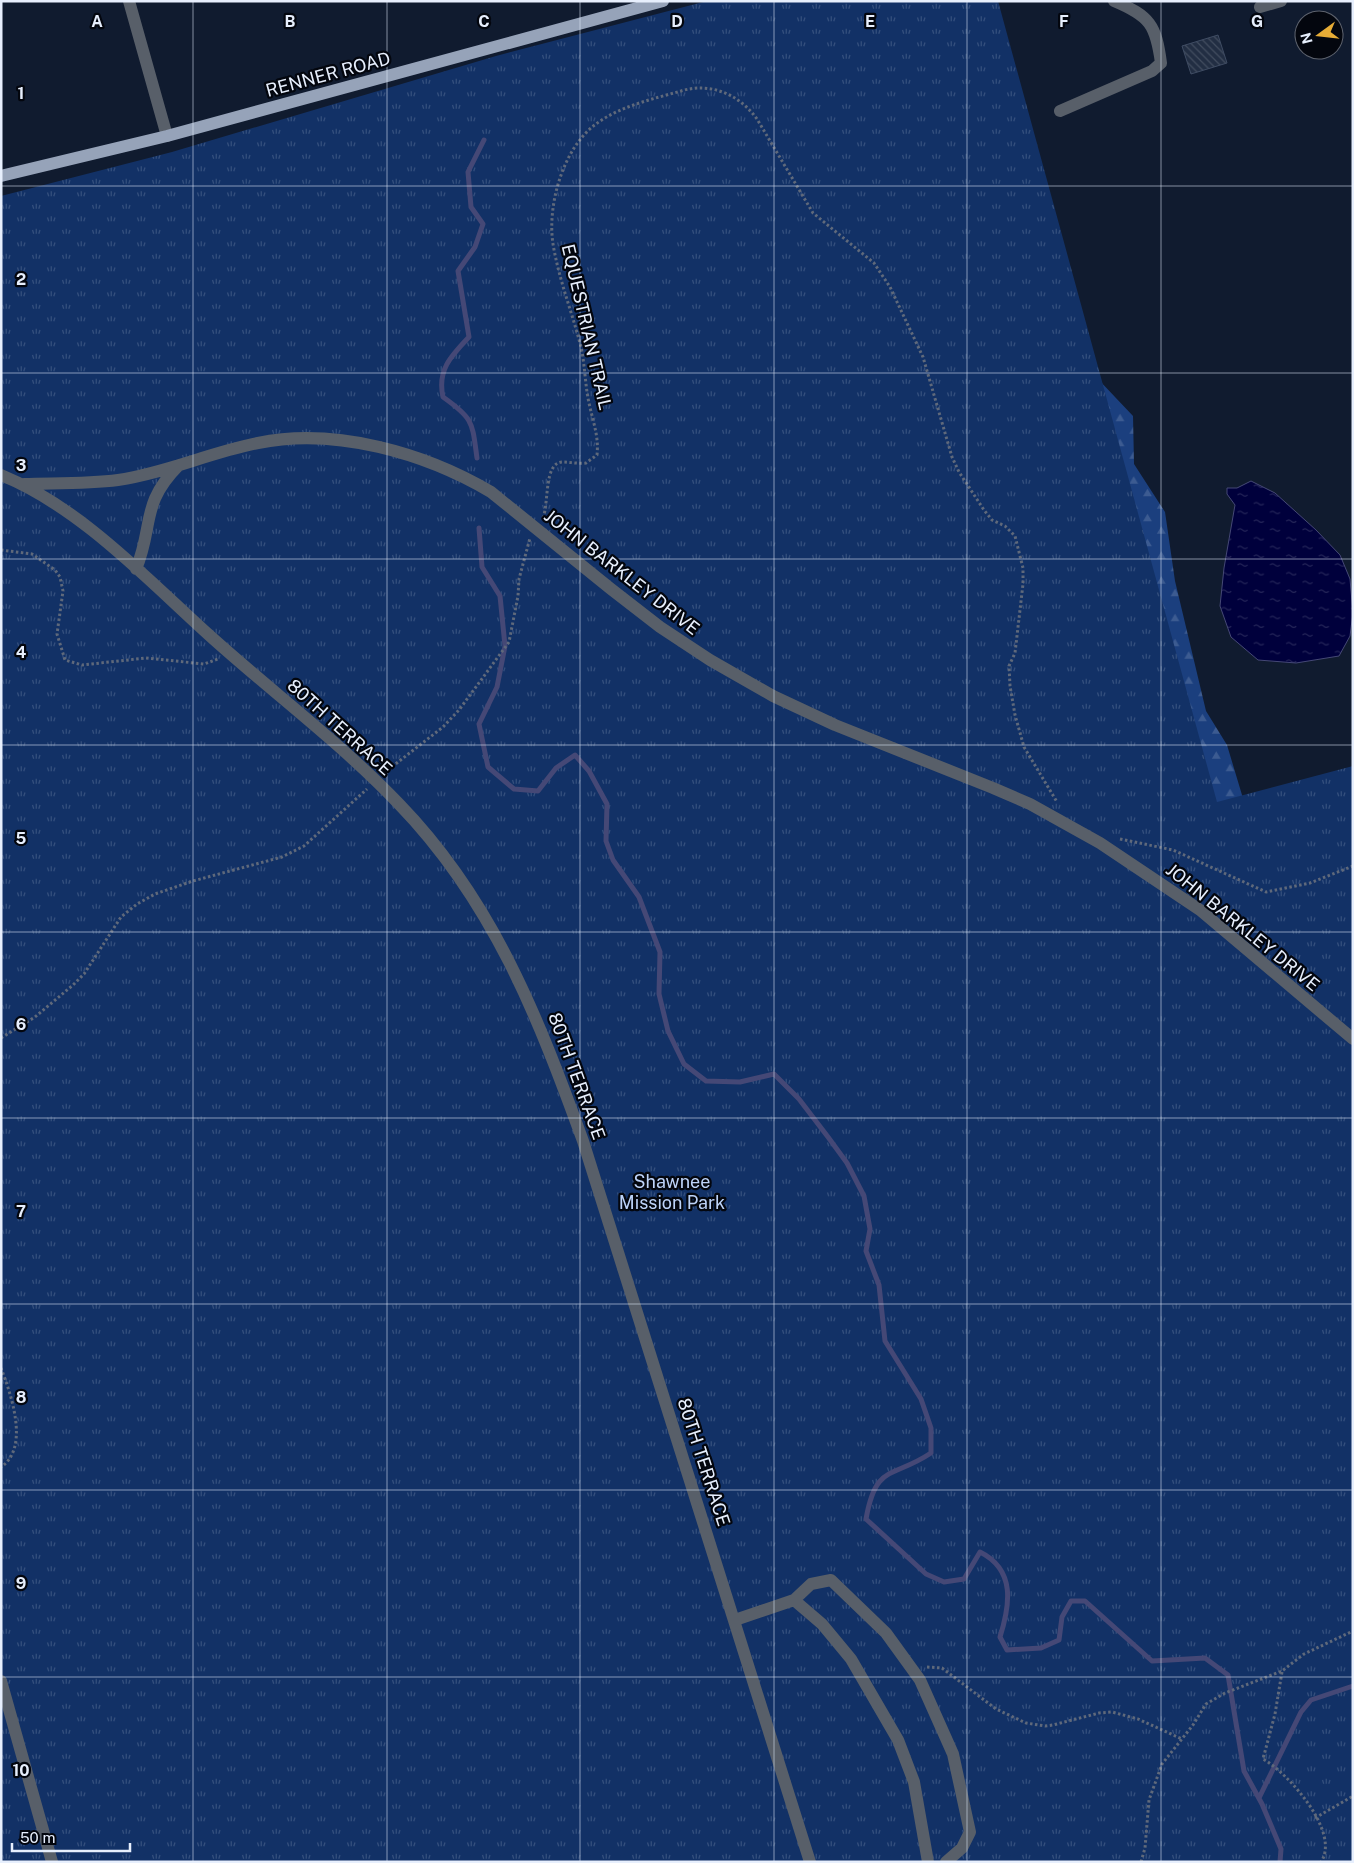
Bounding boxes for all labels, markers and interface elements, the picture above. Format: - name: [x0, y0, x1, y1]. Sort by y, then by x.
- north arrow: [1294, 10, 1344, 60]
- text: A: [91, 12, 103, 31]
- text: B: [285, 12, 296, 31]
- text: C: [478, 12, 490, 31]
- text: D: [671, 12, 683, 31]
- text: E: [865, 12, 875, 31]
- text: F: [1059, 12, 1069, 31]
- text: G: [1251, 12, 1263, 31]
- text: N: [1297, 31, 1316, 46]
- street label: RENNER ROAD: [263, 47, 393, 101]
- text: 1: [18, 84, 24, 103]
- street label: EQUESTRIAN TRAIL: [558, 242, 616, 412]
- text: 2: [16, 270, 26, 289]
- text: 3: [16, 456, 26, 475]
- street label: JOHN BARKLEY DRIVE: [540, 505, 704, 639]
- text: 4: [16, 643, 27, 662]
- street label: 80TH TERRACE: [283, 675, 397, 779]
- text: 5: [16, 829, 27, 848]
- street label: JOHN BARKLEY DRIVE: [1162, 859, 1324, 995]
- street label: 80TH TERRACE: [544, 1010, 610, 1142]
- text: 6: [16, 1015, 26, 1034]
- park label: Shawnee Mission Park: [619, 1171, 725, 1213]
- text: 7: [16, 1202, 26, 1221]
- text: 8: [16, 1388, 27, 1407]
- street label: 80TH TERRACE: [673, 1395, 735, 1529]
- text: 9: [16, 1574, 26, 1593]
- text: 10: [12, 1761, 30, 1780]
- scale bar: [12, 1820, 130, 1852]
- text: 50 m: [20, 1829, 55, 1846]

